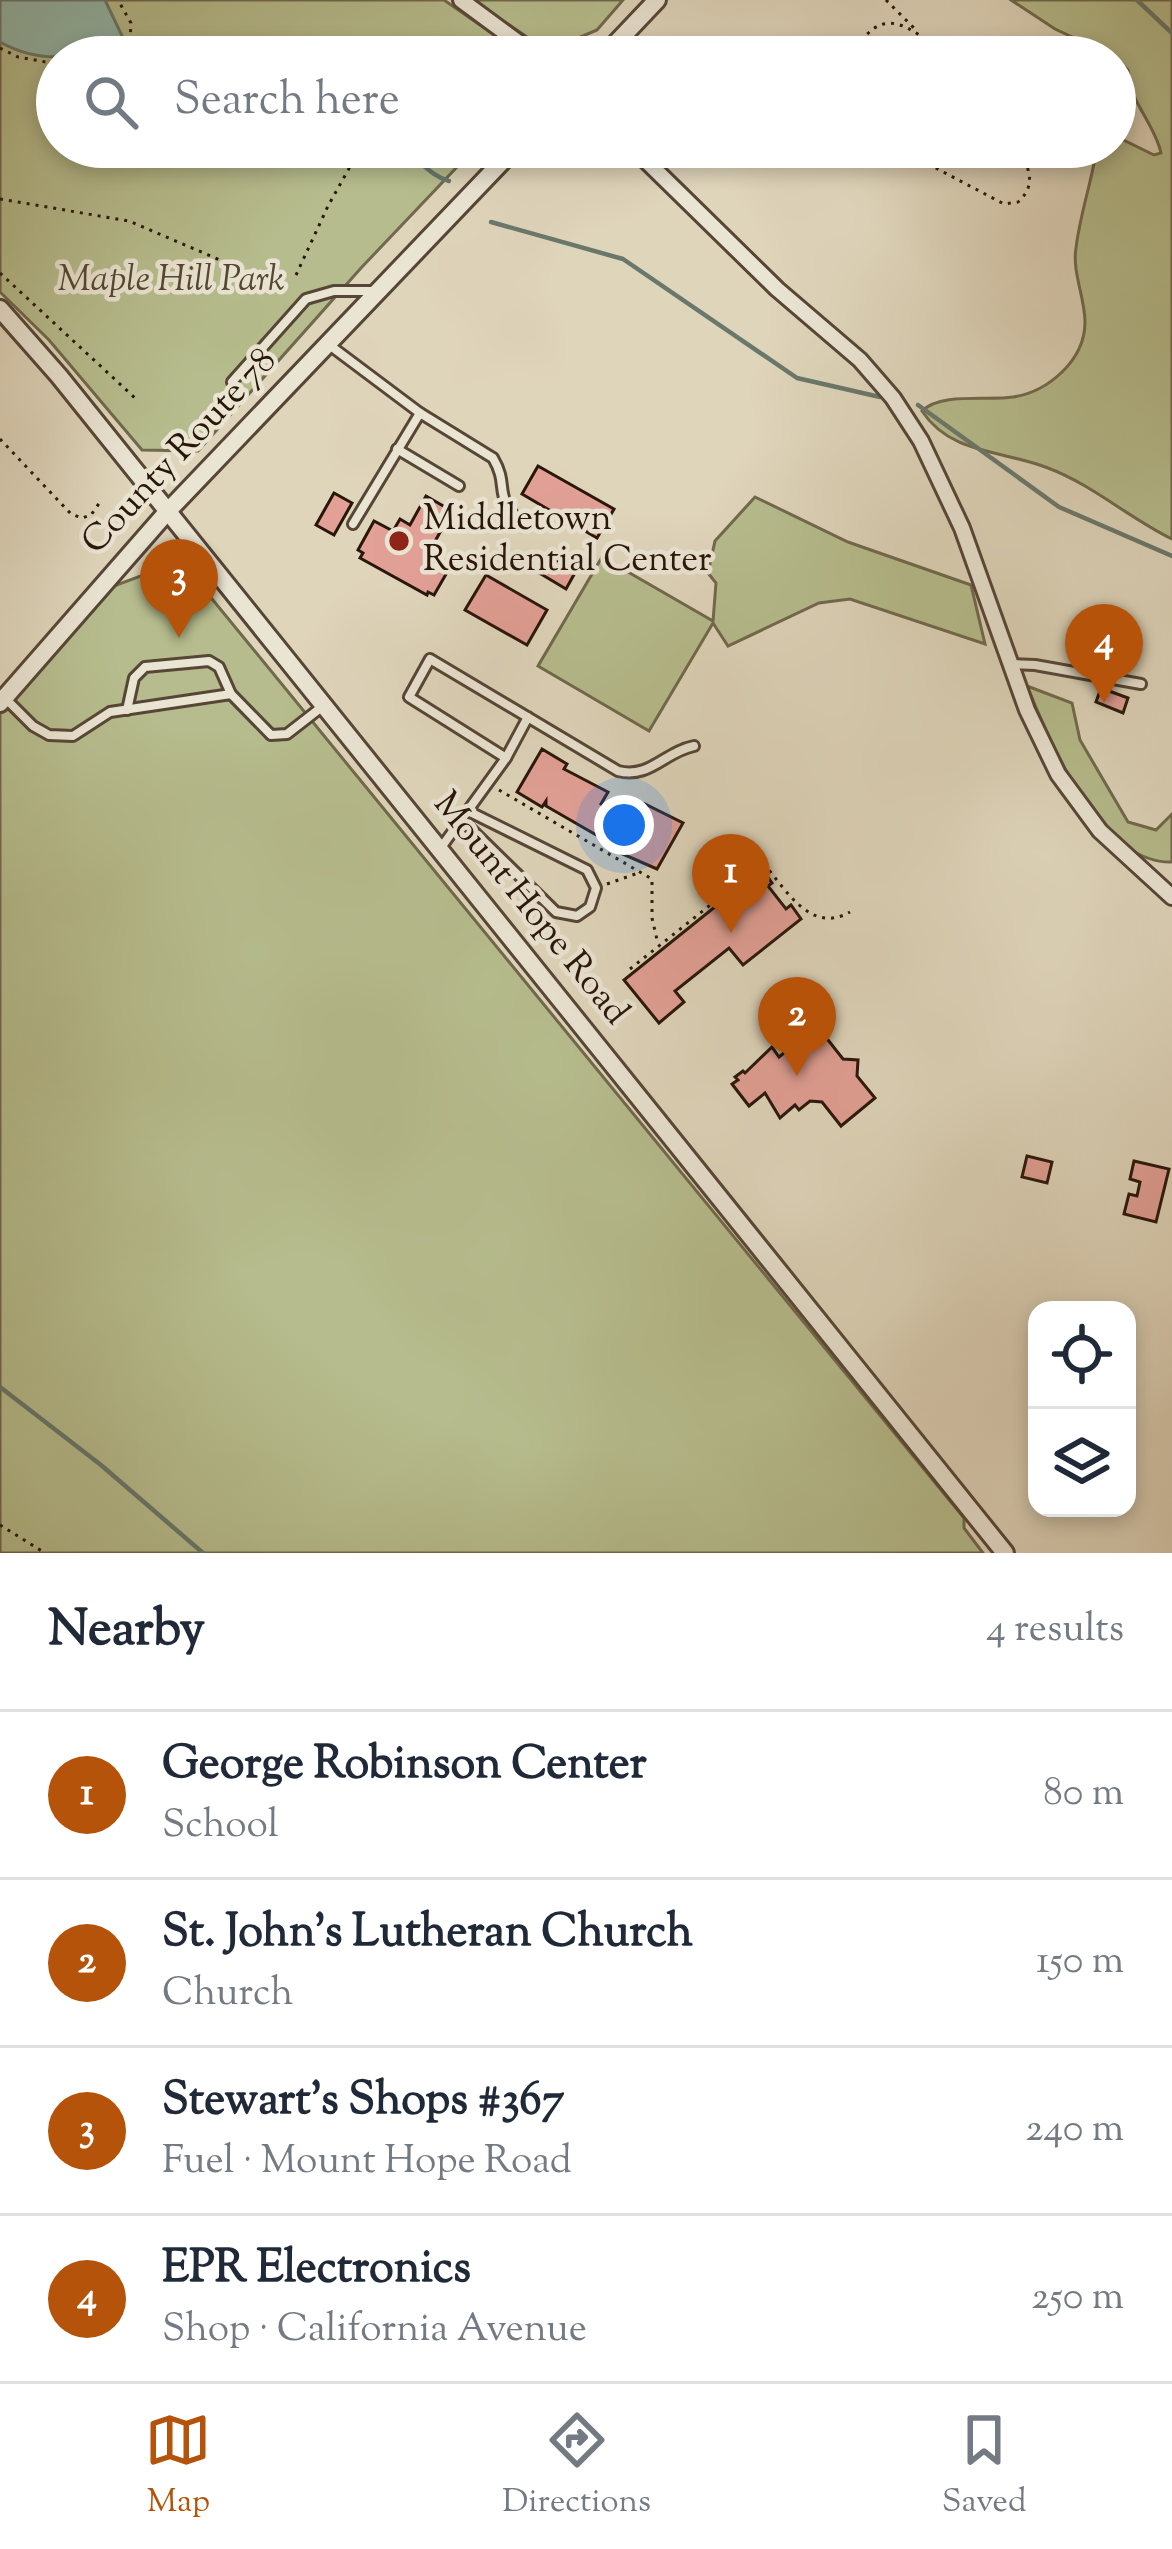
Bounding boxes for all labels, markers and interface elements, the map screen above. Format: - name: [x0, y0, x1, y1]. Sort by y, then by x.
- search box: [36, 36, 1136, 168]
- icon: search: [78, 69, 144, 135]
- text: Search here: [174, 70, 400, 135]
- park label: Maple Hill Park: [57, 255, 285, 307]
- street label: County Route 78: [71, 337, 289, 567]
- place label: Middletown Residential Center: [423, 494, 712, 587]
- marker: Middletown Residential Center: [386, 528, 412, 554]
- pin: 3: [140, 539, 218, 638]
- pin: 4: [1065, 604, 1143, 703]
- street label: Mount Hope Road: [419, 781, 641, 1037]
- your location: [594, 795, 654, 855]
- pin: 1: [692, 834, 770, 933]
- pin: 2: [758, 977, 836, 1076]
- map controls: [1028, 1301, 1136, 1517]
- button: locate: [1028, 1301, 1136, 1409]
- button: layers: [1028, 1409, 1136, 1517]
- text: Nearby: [48, 1595, 205, 1668]
- text: 4 results: [986, 1603, 1124, 1659]
- text: George Robinson Center: [162, 1734, 647, 1799]
- text: 1: [80, 1767, 94, 1823]
- text: 80 m: [1043, 1767, 1124, 1823]
- text: School: [162, 1799, 279, 1855]
- text: St. John's Lutheran Church: [162, 1902, 693, 1967]
- text: 2: [78, 1935, 96, 1991]
- text: 150 m: [1036, 1935, 1124, 1991]
- text: Church: [162, 1967, 293, 2023]
- text: Stewart's Shops #367: [162, 2070, 564, 2135]
- text: 3: [79, 2103, 95, 2159]
- text: 240 m: [1025, 2103, 1124, 2159]
- text: Fuel · Mount Hope Road: [162, 2135, 572, 2191]
- text: EPR Electronics: [162, 2238, 471, 2303]
- text: 4: [77, 2271, 97, 2327]
- text: 250 m: [1031, 2271, 1124, 2327]
- text: Shop · California Avenue: [162, 2303, 587, 2359]
- tab: Map: [145, 2407, 211, 2527]
- tab: Directions: [502, 2407, 651, 2527]
- tab: Saved: [942, 2407, 1027, 2527]

